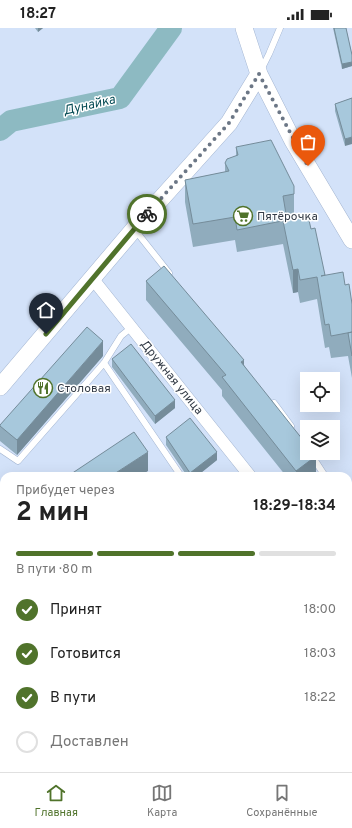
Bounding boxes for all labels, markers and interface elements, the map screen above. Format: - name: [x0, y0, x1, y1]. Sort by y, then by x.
- text: 18:27: [20, 5, 56, 24]
- water label: Дунайка: [62, 92, 117, 120]
- pin: [291, 125, 325, 166]
- icon: bag: [297, 131, 319, 153]
- courier: [127, 194, 167, 234]
- icon: bike: [136, 203, 158, 225]
- supermarket icon: Пятёрочка: [232, 205, 254, 227]
- place label: Пятёрочка: [257, 209, 318, 225]
- pin: [29, 293, 63, 334]
- icon: home: [35, 299, 57, 321]
- street label: Дружная улица: [136, 337, 206, 418]
- map controls: [300, 372, 340, 460]
- button: locate: [300, 372, 340, 412]
- restaurant icon: Столовая: [32, 377, 54, 399]
- place label: Столовая: [57, 381, 111, 397]
- button: layers: [300, 420, 340, 460]
- text: Прибудет через: [16, 483, 115, 499]
- text: 2 мин: [16, 497, 89, 530]
- text: 18:29–18:34: [253, 497, 336, 516]
- text: В пути · 80 m: [16, 562, 92, 578]
- icon: check: [16, 599, 38, 621]
- text: Принят: [50, 601, 102, 620]
- text: 18:00: [304, 602, 336, 618]
- icon: check: [16, 643, 38, 665]
- text: Готовится: [50, 645, 121, 664]
- text: 18:03: [304, 646, 336, 662]
- icon: check: [16, 687, 38, 709]
- text: В пути: [50, 689, 96, 708]
- text: 18:22: [304, 690, 336, 706]
- text: Доставлен: [50, 733, 129, 752]
- tab: Главная: [34, 782, 78, 820]
- tab: Карта: [147, 782, 177, 820]
- tab: Сохранённые: [246, 782, 318, 820]

